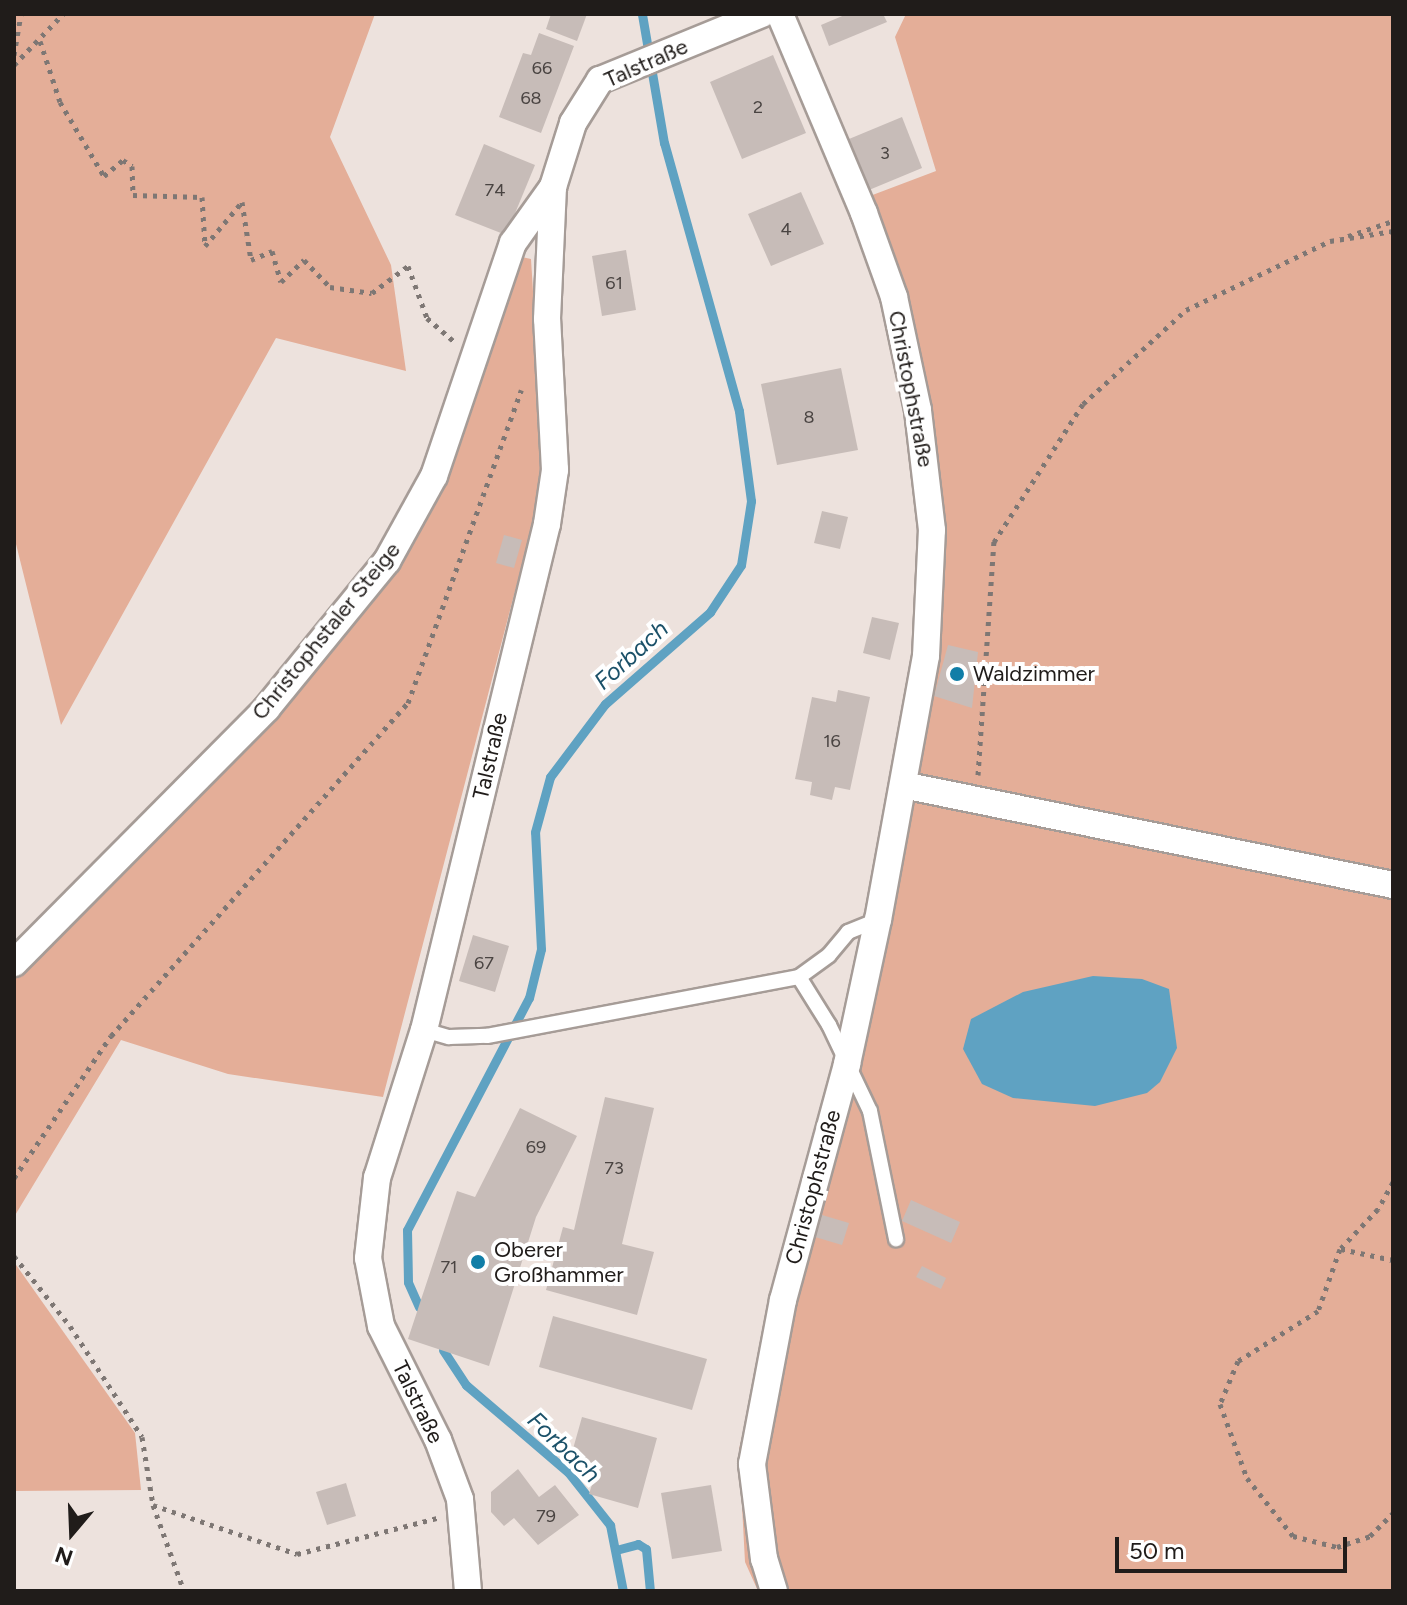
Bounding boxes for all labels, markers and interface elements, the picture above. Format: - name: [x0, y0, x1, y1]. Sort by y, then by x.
- street label: Talstraße: [600, 33, 692, 93]
- house number: 66: [532, 57, 552, 79]
- house number: 68: [520, 87, 542, 109]
- house number: 2: [753, 96, 763, 118]
- house number: 3: [880, 142, 890, 164]
- house number: 74: [485, 179, 505, 201]
- house number: 4: [780, 218, 792, 240]
- house number: 61: [605, 272, 623, 294]
- street label: Christophstraße: [883, 309, 939, 469]
- house number: 8: [803, 406, 815, 428]
- street label: Christophstaler Steige: [246, 537, 406, 725]
- water label: Forbach: [588, 614, 674, 696]
- place label: Waldzimmer: [973, 661, 1095, 687]
- marker: Waldzimmer: [948, 665, 966, 683]
- street label: Talstraße: [467, 710, 513, 802]
- house number: 16: [823, 730, 841, 752]
- house number: 67: [474, 952, 494, 974]
- street label: Christophstraße: [780, 1107, 846, 1267]
- house number: 69: [526, 1136, 546, 1158]
- house number: 73: [604, 1157, 624, 1179]
- place label: Oberer Großhammer: [494, 1236, 624, 1288]
- marker: Oberer Großhammer: [469, 1253, 487, 1271]
- house number: 71: [440, 1256, 458, 1278]
- street label: Talstraße: [387, 1356, 449, 1448]
- water label: Forbach: [522, 1406, 606, 1488]
- north arrow: [32, 1493, 112, 1573]
- house number: 79: [536, 1505, 556, 1527]
- scale bar: [1119, 1521, 1351, 1571]
- text: 50 m: [1129, 1536, 1185, 1565]
- text: N: [52, 1541, 76, 1572]

